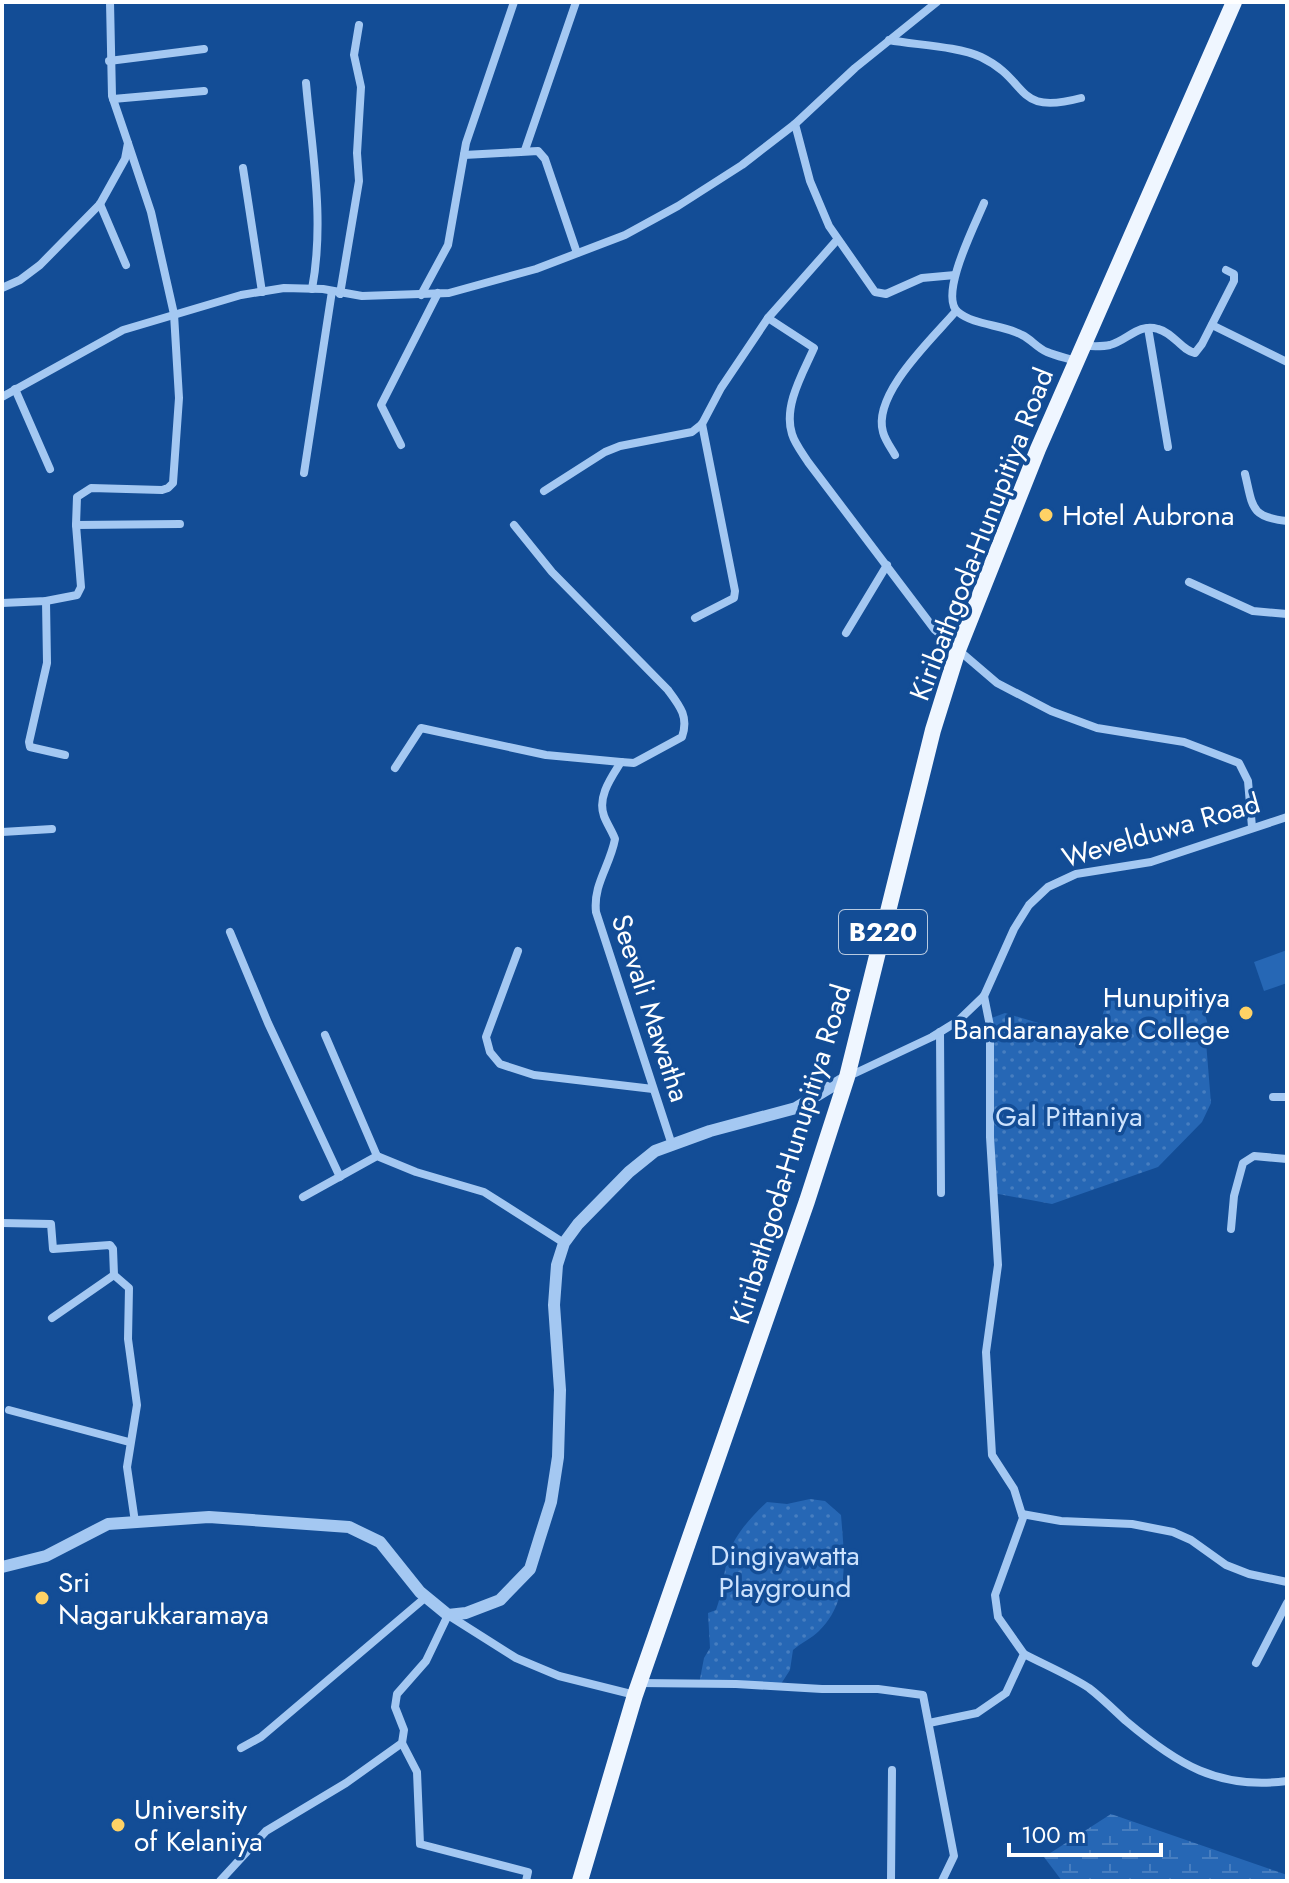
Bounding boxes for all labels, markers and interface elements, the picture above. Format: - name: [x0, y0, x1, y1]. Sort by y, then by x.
- street label: Kiribathgoda-Hunupitiya Road: [899, 362, 1064, 706]
- place label: Hotel Aubrona: [1062, 495, 1235, 536]
- marker: Hotel Aubrona: [1037, 506, 1055, 524]
- street label: Wevelduwa Road: [1057, 783, 1265, 878]
- street label: Seevali Mawatha: [601, 909, 700, 1107]
- road number: B220: [839, 910, 927, 954]
- place label: Hunupitiya Bandaranayake College: [953, 977, 1230, 1050]
- street label: Kiribathgoda-Hunupitiya Road: [719, 979, 862, 1329]
- marker: Hunupitiya Bandaranayake College: [1237, 1004, 1255, 1022]
- park label: Gal Pittaniya: [995, 1096, 1143, 1137]
- park label: Dingiyawatta Playground: [710, 1535, 860, 1608]
- place label: Sri Nagarukkaramaya: [58, 1562, 269, 1635]
- marker: Sri Nagarukkaramaya: [33, 1589, 51, 1607]
- place label: University of Kelaniya: [134, 1789, 263, 1862]
- scale bar: [1009, 1807, 1161, 1857]
- marker: University of Kelaniya: [109, 1816, 127, 1834]
- text: 100 m: [1021, 1817, 1087, 1852]

